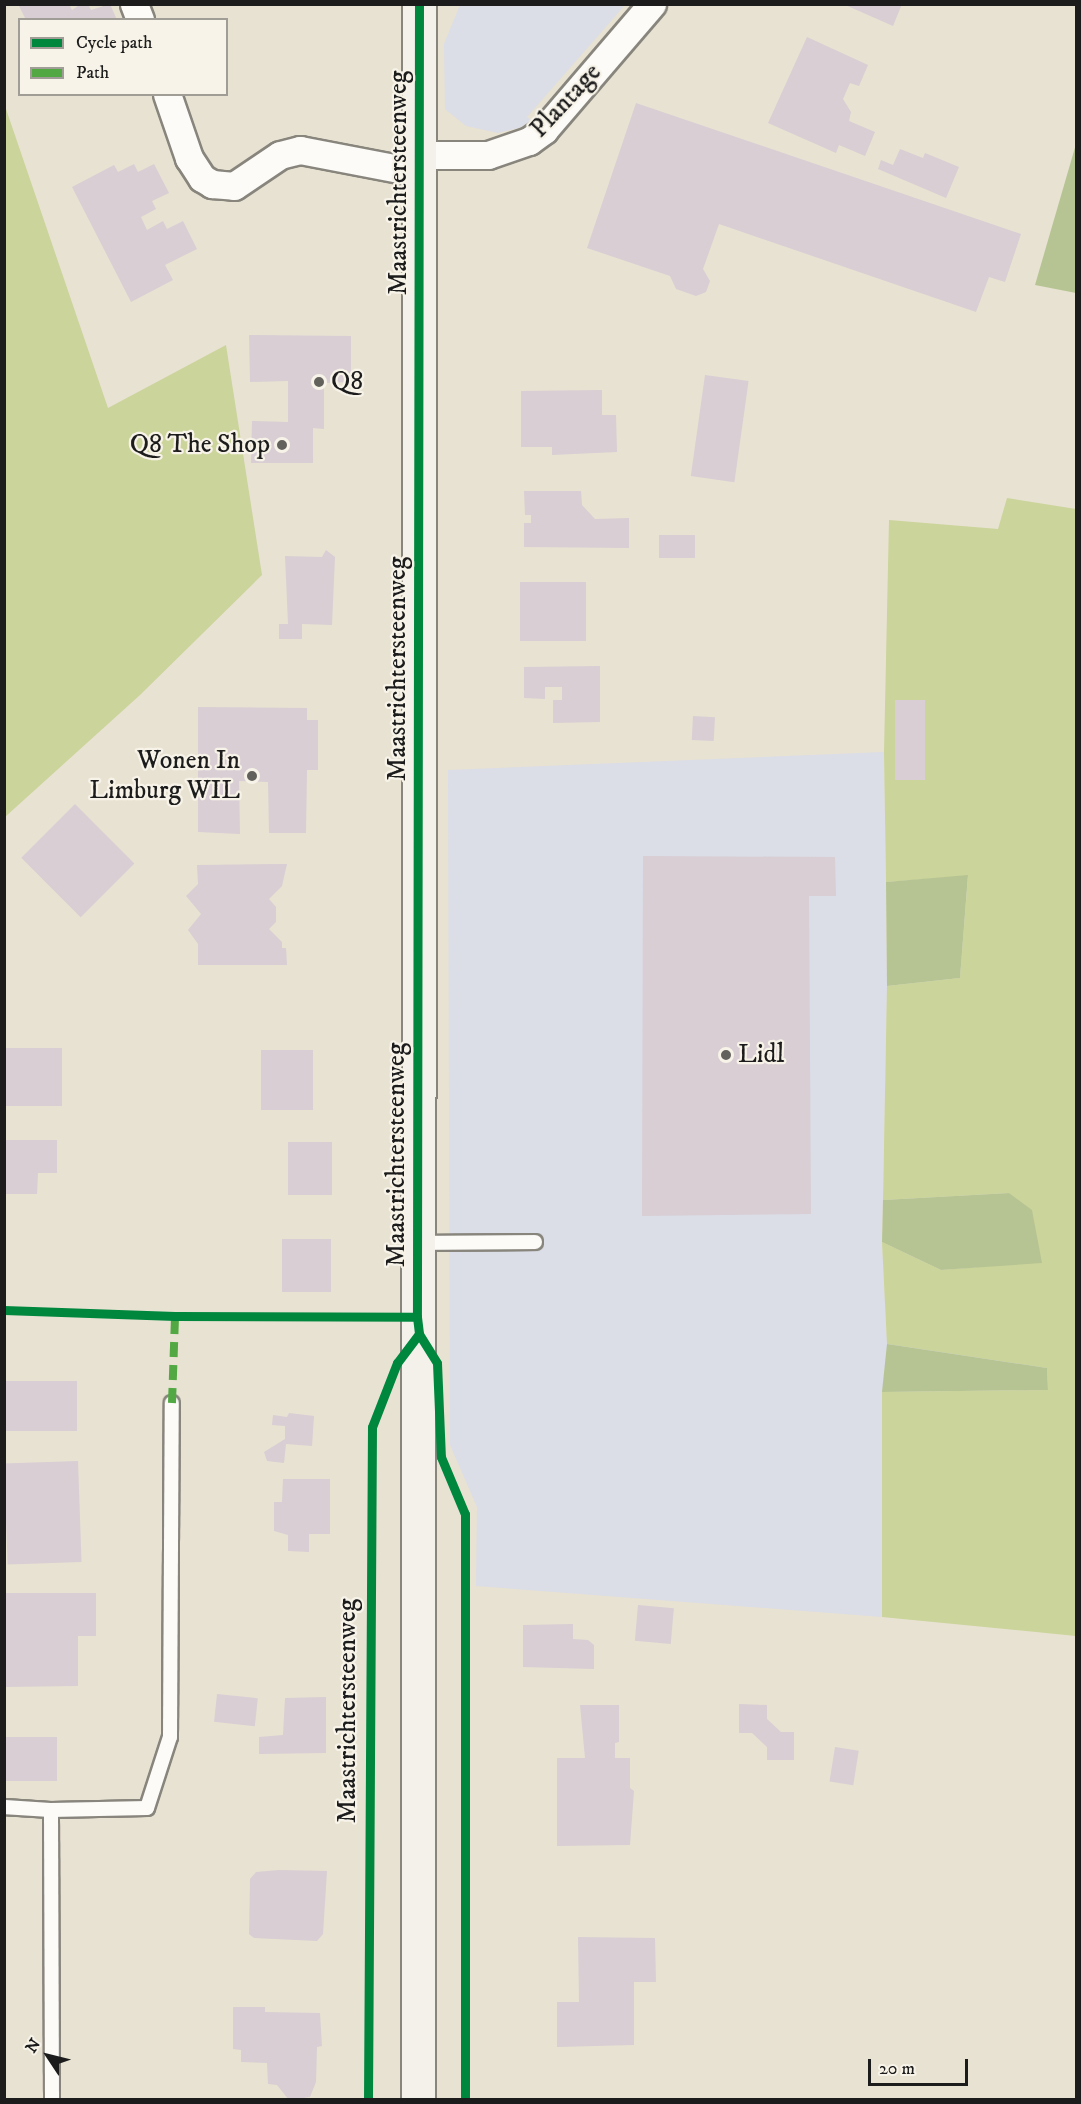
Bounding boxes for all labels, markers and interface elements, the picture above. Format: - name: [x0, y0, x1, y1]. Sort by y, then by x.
- legend: [18, 18, 228, 96]
- text: Cycle path: [76, 32, 153, 54]
- street label: Plantage: [524, 57, 608, 145]
- text: Path: [76, 62, 109, 84]
- street label: Maastrichtersteenweg: [383, 71, 415, 295]
- place label: Q8: [331, 366, 363, 398]
- marker: Q8: [312, 375, 326, 389]
- place label: Q8 The Shop: [130, 429, 270, 461]
- marker: Q8 The Shop: [275, 438, 289, 452]
- street label: Maastrichtersteenweg: [382, 557, 414, 781]
- place label: Wonen In Limburg WIL: [89, 745, 240, 806]
- marker: Wonen In Limburg WIL: [245, 769, 259, 783]
- place label: Lidl: [738, 1039, 784, 1071]
- street label: Maastrichtersteenweg: [381, 1043, 413, 1267]
- marker: Lidl: [719, 1048, 733, 1062]
- street label: Maastrichtersteenweg: [332, 1599, 364, 1823]
- north arrow: [18, 2026, 78, 2086]
- text: N: [21, 2035, 45, 2057]
- scale bar: [871, 2047, 972, 2085]
- text: 20 m: [879, 2058, 915, 2080]

